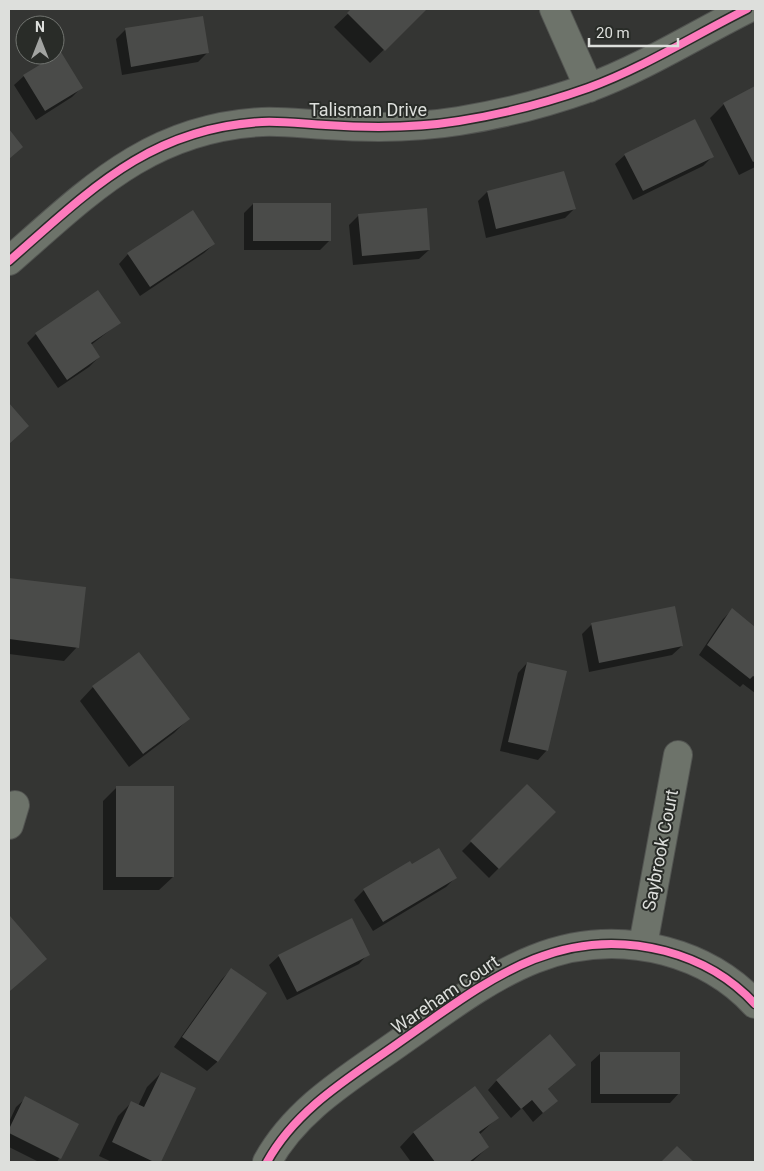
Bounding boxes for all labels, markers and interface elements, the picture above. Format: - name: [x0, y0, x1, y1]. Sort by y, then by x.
- north arrow: [15, 15, 65, 65]
- scale bar: [589, 15, 678, 47]
- text: N: [35, 19, 45, 35]
- text: 20 m: [596, 24, 630, 42]
- street label: Talisman Drive: [309, 99, 427, 120]
- street label: Saybrook Court: [638, 787, 682, 913]
- street label: Wareham Court: [387, 950, 503, 1038]

